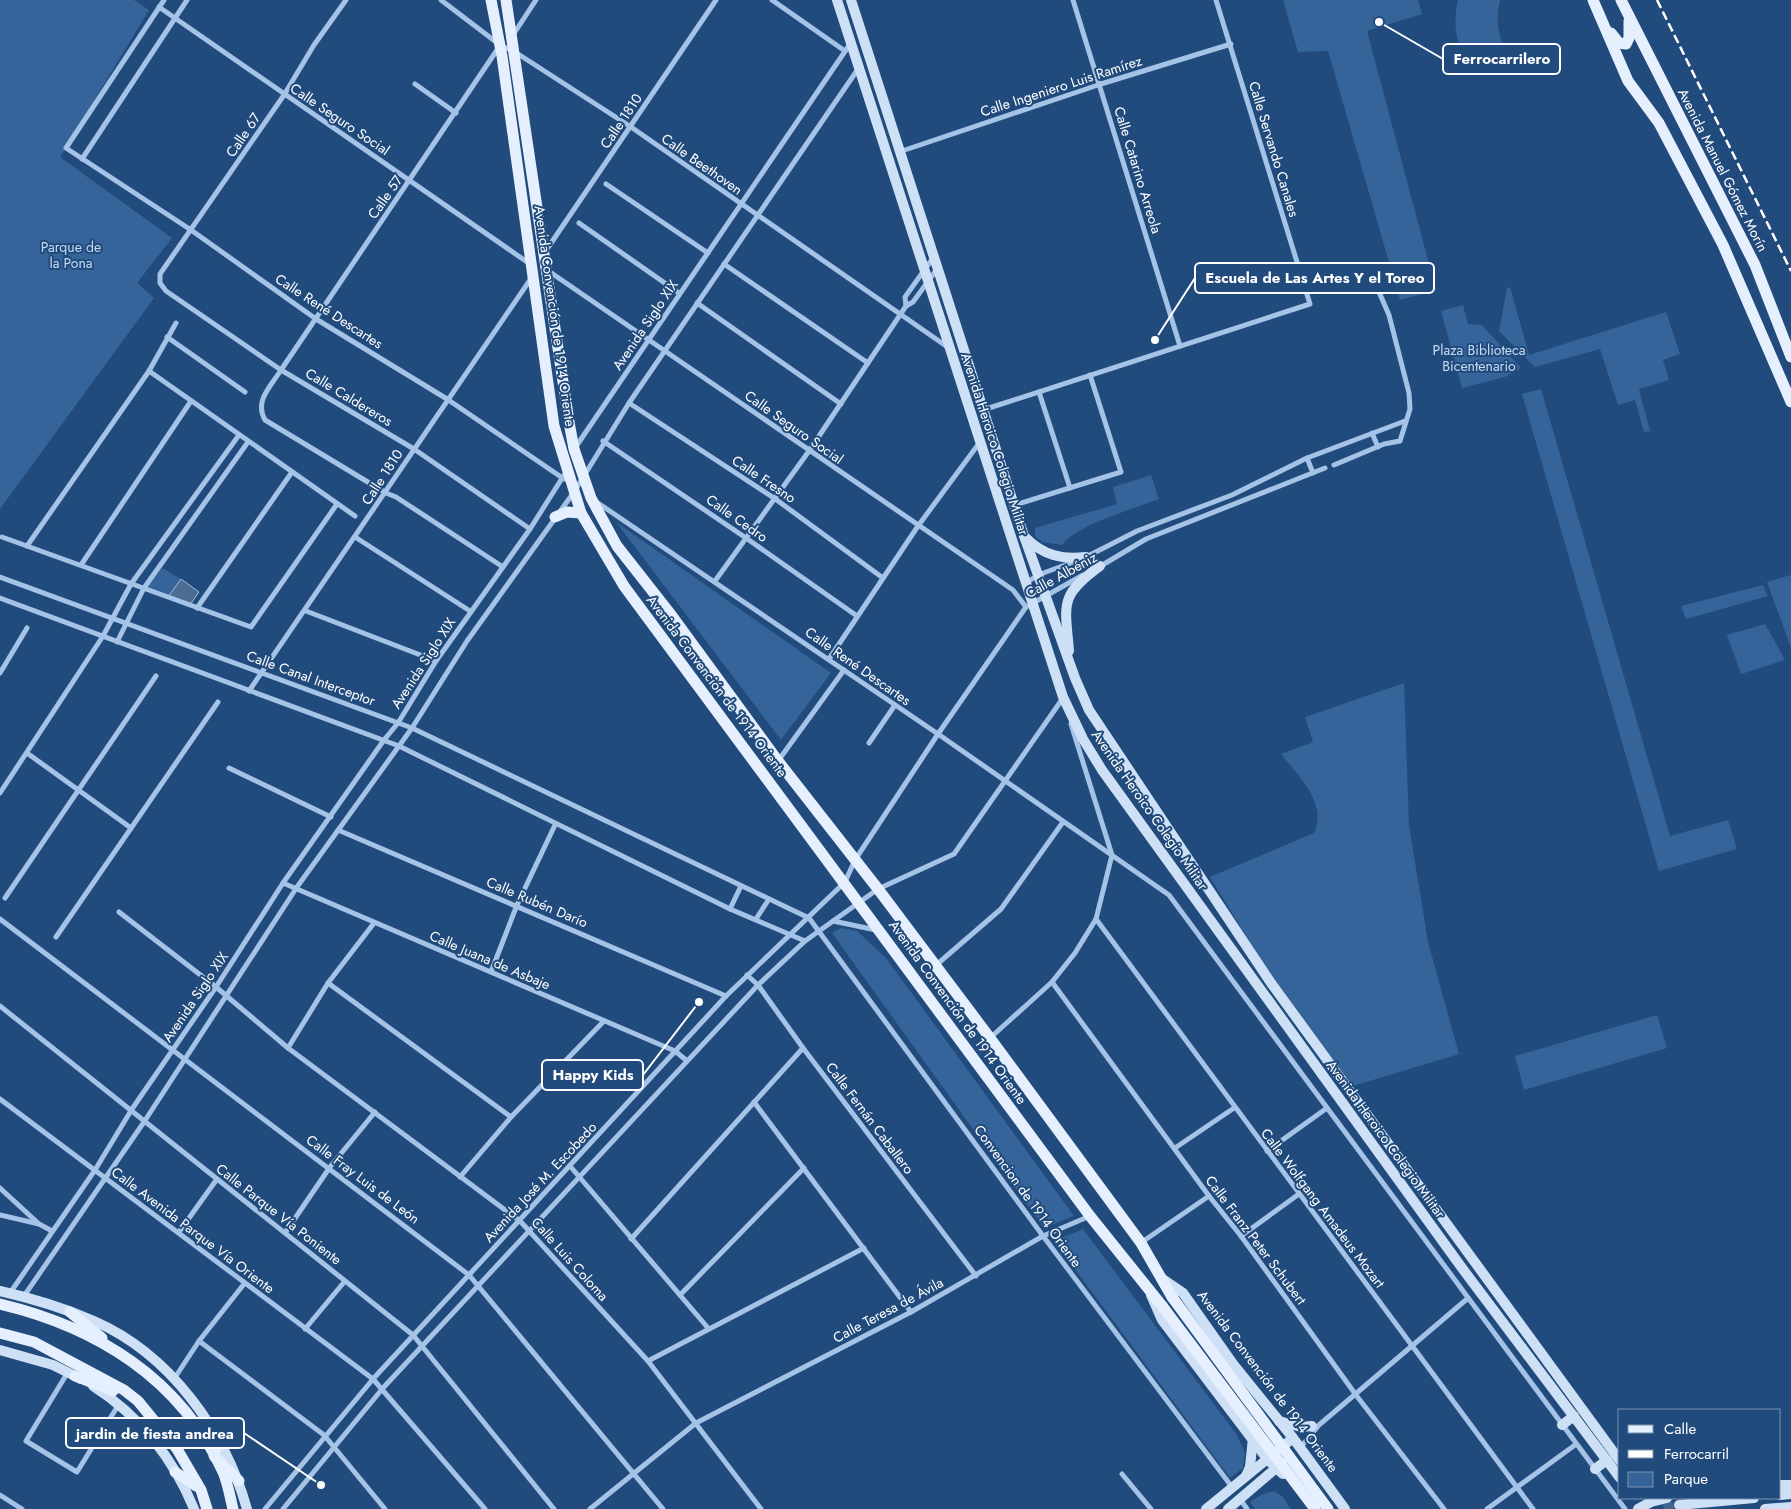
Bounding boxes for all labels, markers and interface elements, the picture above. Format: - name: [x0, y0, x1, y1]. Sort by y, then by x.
- callout: Ferrocarrilero: [1443, 44, 1560, 74]
- text: Ferrocarrilero: [1454, 48, 1551, 70]
- street label: Calle Ingeniero Luis Ramírez: [978, 50, 1145, 122]
- street label: Calle Seguro Social: [286, 78, 394, 160]
- street label: Calle Servando Canales: [1244, 79, 1304, 220]
- street label: Avenida Manuel Gómez Morín: [1673, 85, 1773, 255]
- street label: Calle 1810: [595, 89, 647, 153]
- street label: Calle Catarino Arreola: [1109, 104, 1167, 236]
- street label: Calle 67: [221, 108, 266, 161]
- street label: Calle Beethoven: [657, 129, 747, 199]
- street label: Calle 57: [363, 170, 408, 223]
- street label: Avenida Convención de 1914 Oriente: [530, 204, 580, 428]
- park label: Parque de la Pona: [41, 237, 101, 273]
- callout: Escuela de Las Artes Y el Toreo: [1195, 263, 1434, 293]
- text: Escuela de Las Artes Y el Toreo: [1205, 267, 1425, 289]
- street label: Calle René Descartes: [271, 269, 387, 354]
- street label: Avenida Siglo XIX: [607, 276, 683, 374]
- park label: Plaza Biblioteca Bicentenario: [1433, 340, 1525, 376]
- street label: Avenida Heroico Colegio Militar: [956, 350, 1034, 538]
- street label: Calle Caldereros: [302, 363, 397, 431]
- street label: Calle Seguro Social: [741, 385, 847, 469]
- street label: Calle 1810: [357, 445, 407, 509]
- street label: Calle Fresno: [728, 450, 800, 508]
- street label: Calle Cedro: [702, 489, 772, 547]
- street label: Calle Albéniz: [1021, 547, 1101, 603]
- street label: Avenida Convención de 1914 Oriente: [642, 591, 792, 781]
- street label: Avenida Siglo XIX: [386, 613, 460, 712]
- street label: Calle René Descartes: [801, 622, 915, 710]
- street label: Calle Canal Interceptor: [244, 645, 378, 711]
- street label: Avenida Heroico Colegio Militar: [1087, 726, 1213, 894]
- street label: Calle Rubén Darío: [483, 872, 591, 933]
- street label: Avenida Convención de 1914 Oriente: [884, 916, 1032, 1108]
- street label: Calle Juana de Asbaje: [426, 925, 554, 995]
- street label: Avenida Siglo XIX: [157, 948, 233, 1046]
- street label: Avenida Heroico Colegio Militar: [1322, 1056, 1450, 1222]
- street label: Calle Fernán Caballero: [821, 1058, 919, 1178]
- callout: Happy Kids: [542, 1060, 643, 1090]
- text: Happy Kids: [552, 1064, 634, 1086]
- street label: Avenida José M. Escobedo: [479, 1117, 601, 1247]
- street label: Convencion de 1914 Oriente: [969, 1121, 1087, 1271]
- street label: Calle Wolfgang Amadeus Mozart: [1256, 1124, 1390, 1293]
- street label: Calle Fray Luis de León: [302, 1130, 424, 1228]
- street label: Calle Parque Vía Poniente: [212, 1159, 346, 1269]
- street label: Calle Avenida Parque Vía Oriente: [107, 1162, 279, 1298]
- street label: Calle Franz Peter Schubert: [1201, 1171, 1312, 1309]
- street label: Calle Luis Coloma: [527, 1213, 613, 1305]
- street label: Calle Teresa de Ávila: [829, 1272, 947, 1348]
- street label: Avenida Convención de 1914 Oriente: [1193, 1286, 1343, 1476]
- legend: [1618, 1409, 1781, 1499]
- callout: jardin de fiesta andrea: [66, 1418, 244, 1448]
- text: Calle: [1664, 1418, 1696, 1440]
- text: jardin de fiesta andrea: [74, 1423, 234, 1445]
- text: Ferrocarril: [1664, 1443, 1729, 1465]
- text: Parque: [1664, 1468, 1708, 1490]

